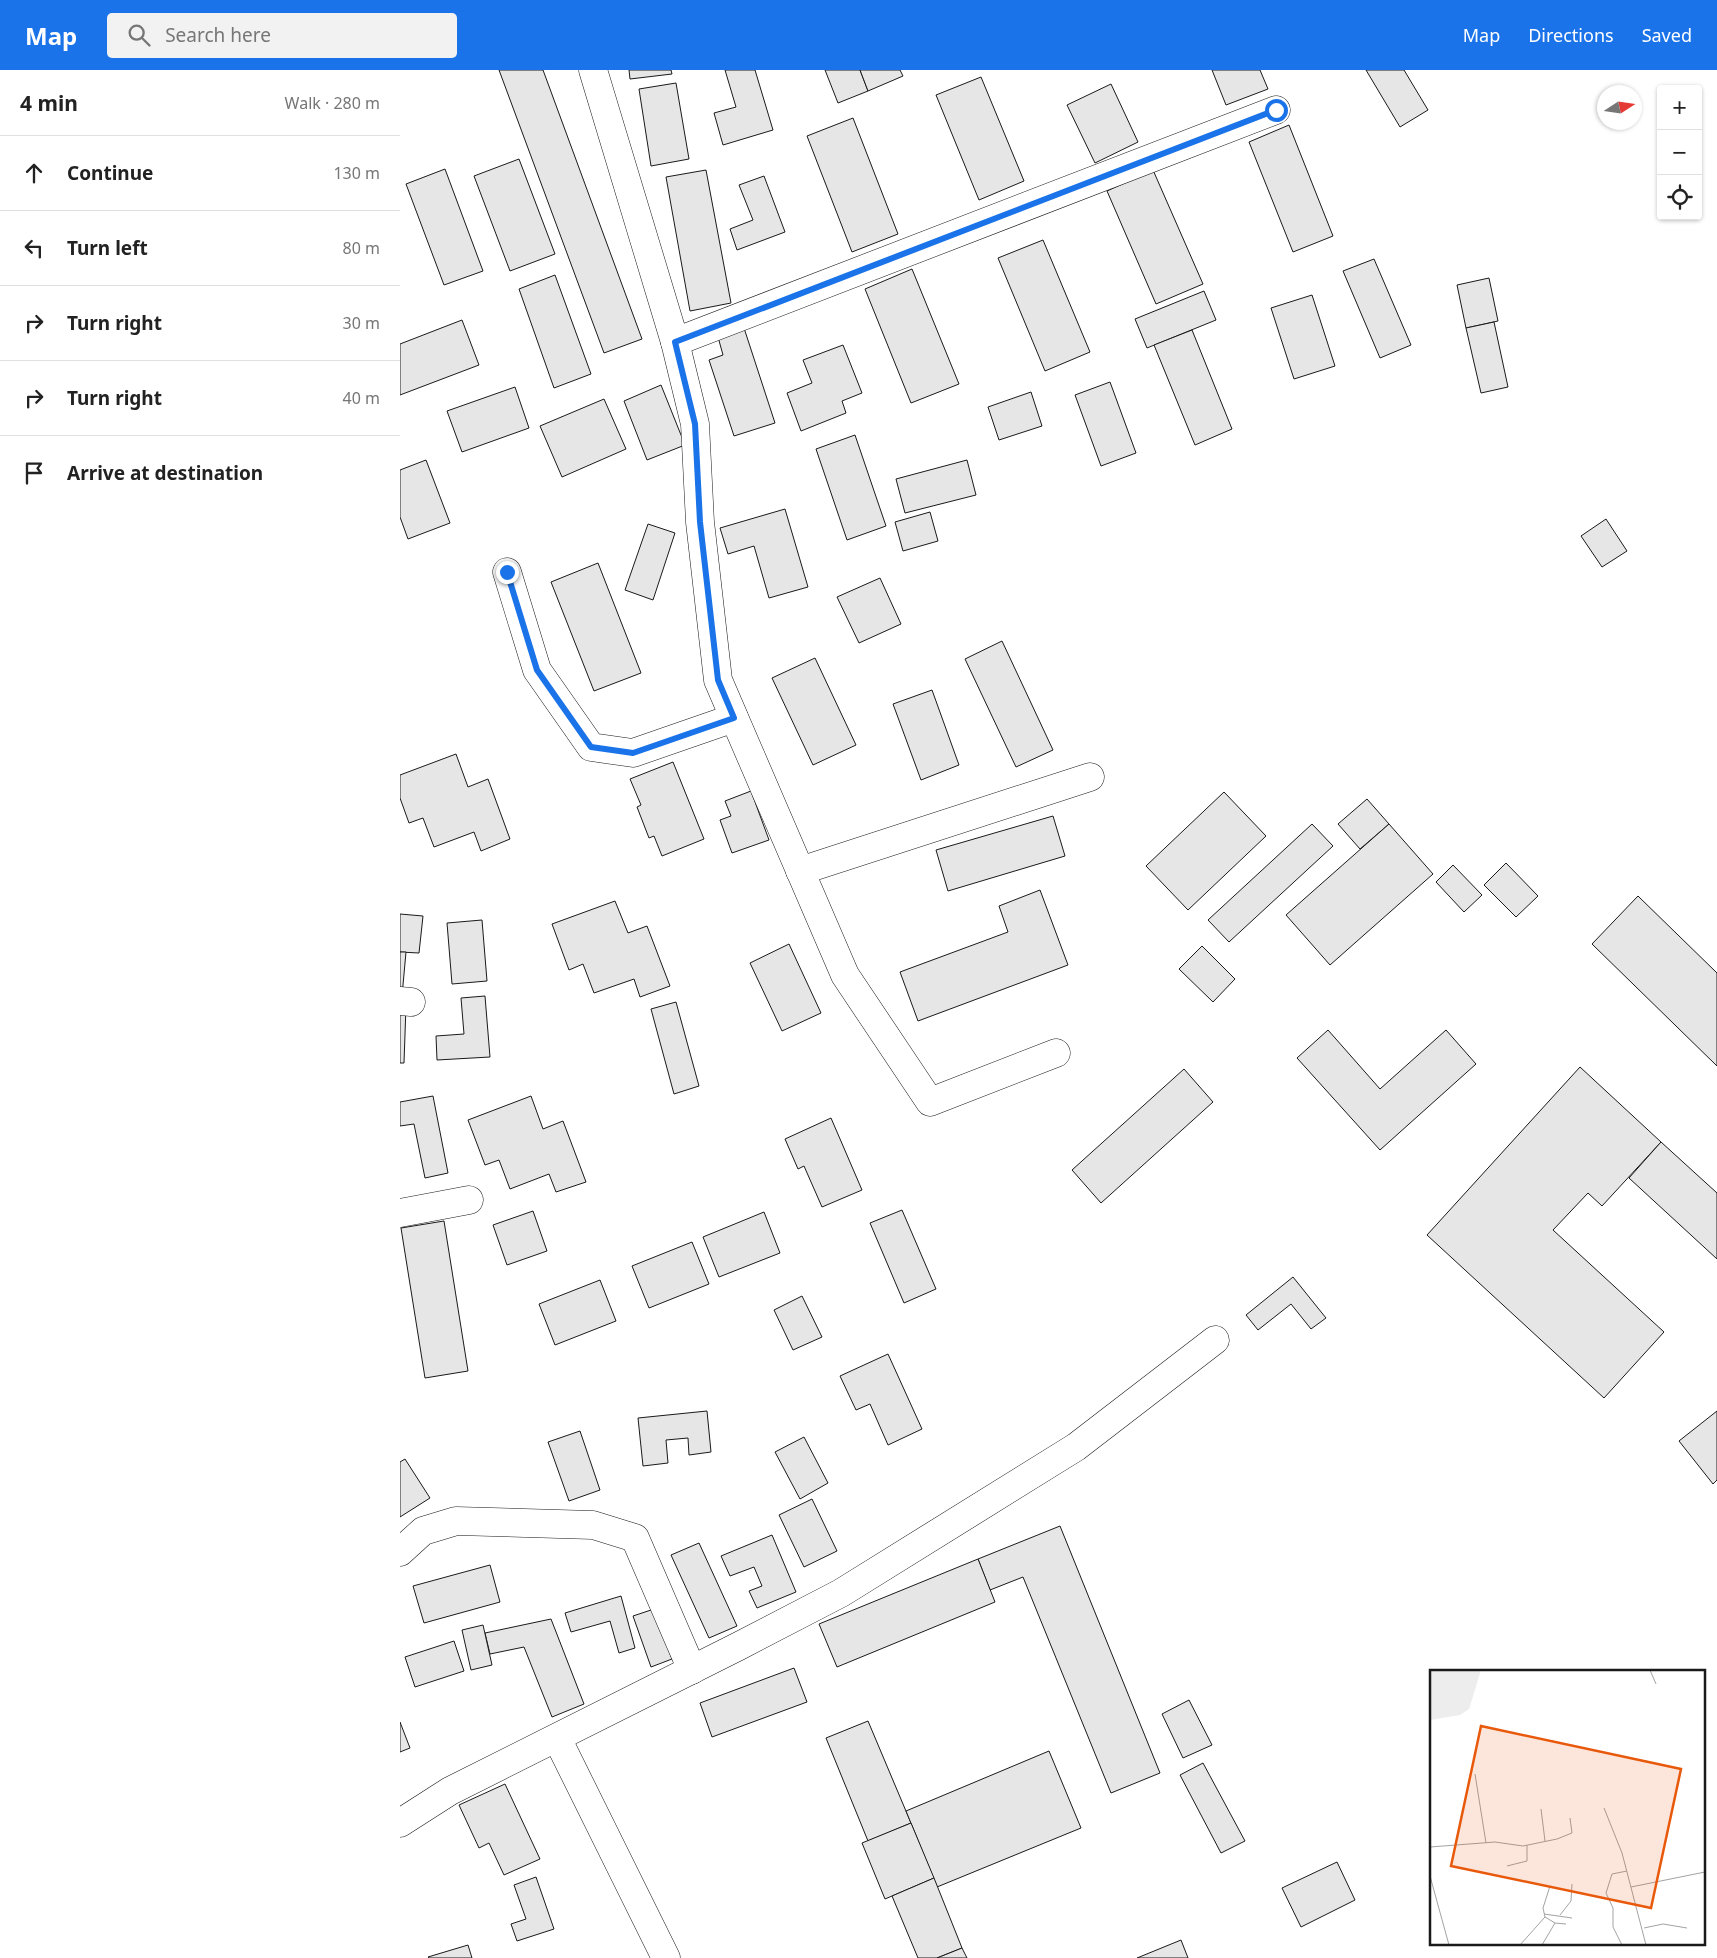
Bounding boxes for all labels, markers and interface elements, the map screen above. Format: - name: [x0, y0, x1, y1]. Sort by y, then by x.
- search box: [107, 13, 457, 58]
- text: Map: [25, 19, 77, 52]
- icon: search: [125, 21, 153, 49]
- text: Search here: [165, 22, 271, 48]
- text: Map: [1463, 23, 1500, 47]
- text: Directions: [1528, 23, 1614, 47]
- text: Saved: [1642, 23, 1692, 47]
- north arrow: [1597, 85, 1642, 130]
- map controls: [1657, 85, 1702, 220]
- button: +: [1657, 85, 1702, 130]
- text: 4 min: [20, 89, 78, 117]
- text: Walk · 280 m: [285, 92, 380, 114]
- route start: [1265, 99, 1288, 122]
- button: −: [1657, 130, 1702, 175]
- icon: ahead: [20, 159, 48, 187]
- text: Continue: [67, 160, 153, 186]
- text: 130 m: [333, 162, 380, 184]
- button: locate: [1657, 175, 1702, 220]
- icon: left: [20, 234, 48, 262]
- text: Turn left: [67, 235, 148, 261]
- text: 80 m: [343, 237, 380, 259]
- icon: right: [20, 309, 48, 337]
- text: Turn right: [67, 310, 162, 336]
- text: 30 m: [343, 312, 380, 334]
- icon: right: [20, 384, 48, 412]
- text: Turn right: [67, 385, 162, 411]
- text: 40 m: [343, 387, 380, 409]
- icon: arrive: [20, 459, 48, 487]
- text: Arrive at destination: [67, 460, 263, 486]
- route end: [496, 561, 519, 584]
- inset map: [1430, 1670, 1704, 1946]

